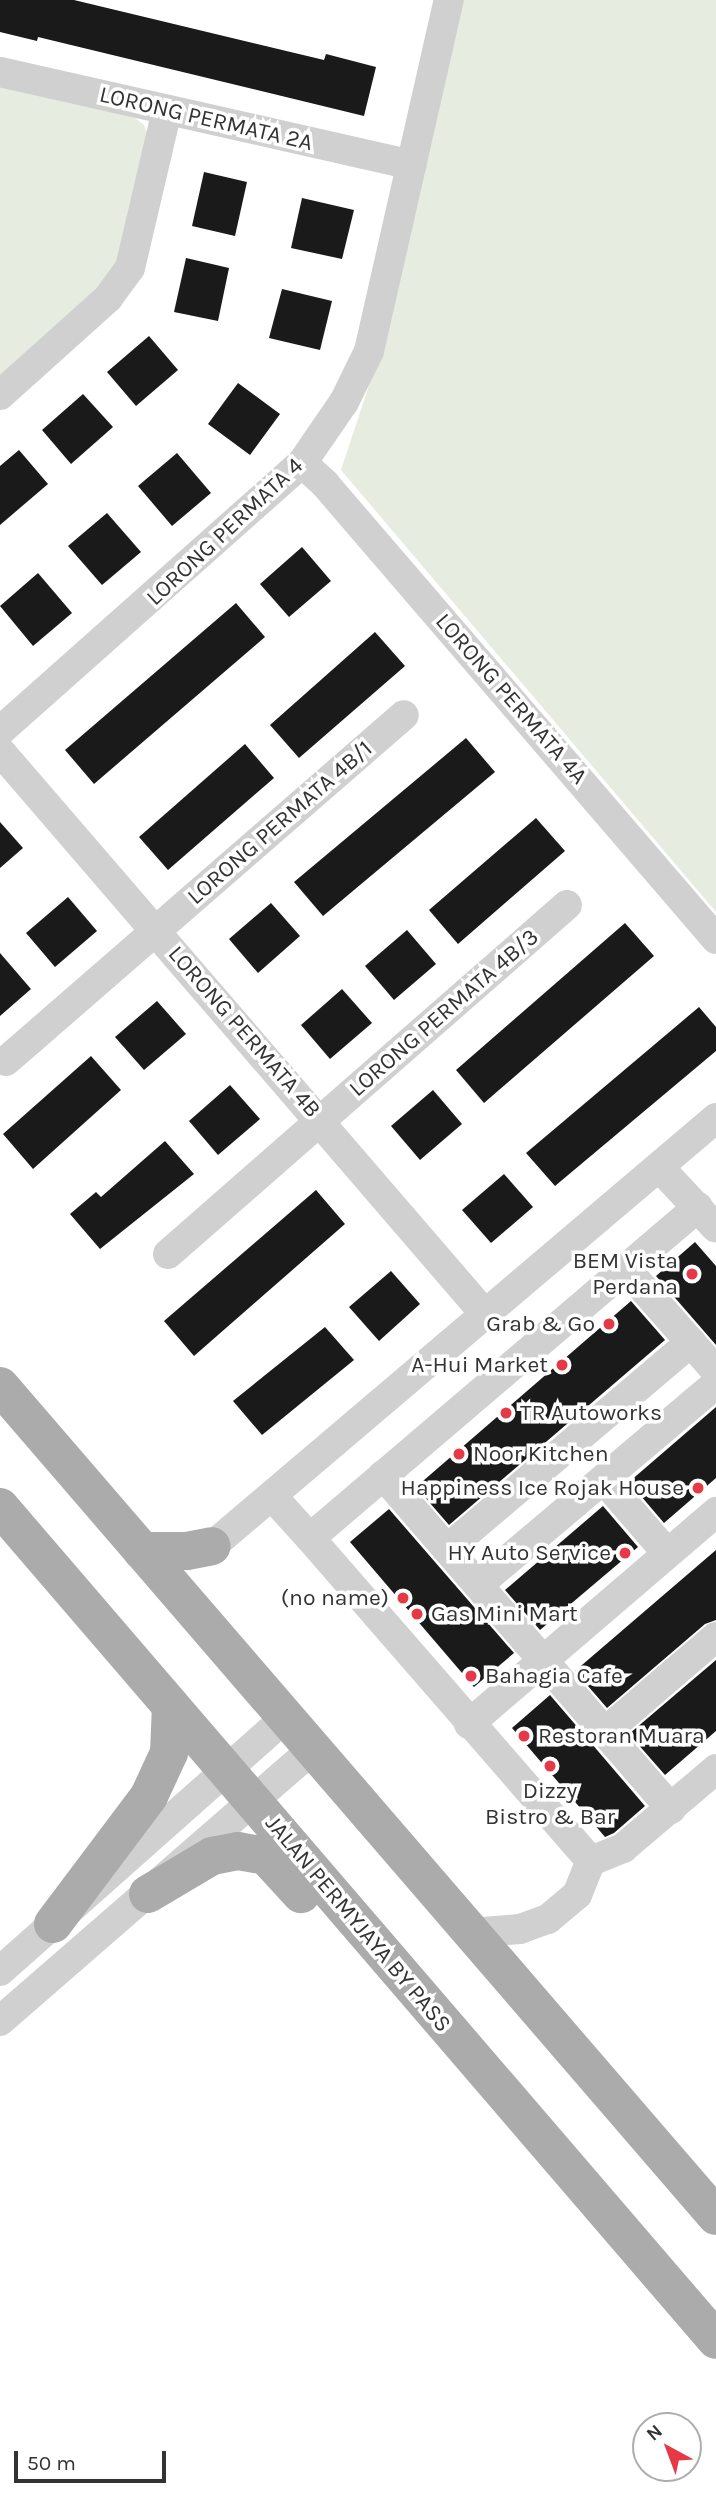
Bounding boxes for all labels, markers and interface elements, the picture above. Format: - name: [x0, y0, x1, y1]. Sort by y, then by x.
- street label: LORONG PERMATA 2A: [97, 81, 315, 157]
- street label: LORONG PERMATA 4: [141, 452, 309, 612]
- street label: LORONG PERMATA 4A: [429, 608, 593, 790]
- street label: LORONG PERMATA 4B/1: [182, 735, 378, 911]
- street label: LORONG PERMATA 4B/3: [344, 923, 544, 1103]
- street label: LORONG PERMATA 4B: [162, 941, 326, 1123]
- place label: BEM Vista Perdana: [573, 1247, 678, 1301]
- marker: BEM Vista Perdana: [684, 1266, 700, 1282]
- place label: Grab & Go: [486, 1310, 595, 1338]
- marker: Grab & Go: [601, 1316, 617, 1332]
- place label: A-Hui Market: [411, 1351, 548, 1379]
- marker: A-Hui Market: [554, 1357, 570, 1373]
- place label: TR Autoworks: [520, 1399, 662, 1427]
- marker: TR Autoworks: [498, 1405, 514, 1421]
- place label: Noor Kitchen: [473, 1440, 609, 1468]
- marker: Noor Kitchen: [451, 1446, 467, 1462]
- place label: Happiness Ice Rojak House: [401, 1474, 684, 1502]
- marker: Happiness Ice Rojak House: [690, 1480, 706, 1496]
- place label: HY Auto Service: [448, 1539, 611, 1567]
- marker: HY Auto Service: [617, 1545, 633, 1561]
- place label: (no name): [281, 1584, 389, 1612]
- marker: (no name): [395, 1590, 411, 1606]
- place label: Gas Mini Mart: [431, 1600, 578, 1628]
- marker: Gas Mini Mart: [409, 1606, 425, 1622]
- place label: Bahagia Cafe: [485, 1662, 623, 1690]
- marker: Bahagia Cafe: [463, 1668, 479, 1684]
- place label: Restoran Muara: [538, 1722, 705, 1750]
- marker: Restoran Muara: [516, 1728, 532, 1744]
- marker: Dizzy Bistro & Bar: [542, 1758, 558, 1774]
- place label: Dizzy Bistro & Bar: [485, 1777, 615, 1831]
- street label: JALAN PERMYJAYA BY PASS: [259, 1810, 457, 2038]
- north arrow: [632, 2412, 702, 2482]
- text: N: [642, 2420, 667, 2445]
- scale bar: [18, 2436, 170, 2480]
- text: 50 m: [27, 2451, 76, 2475]

